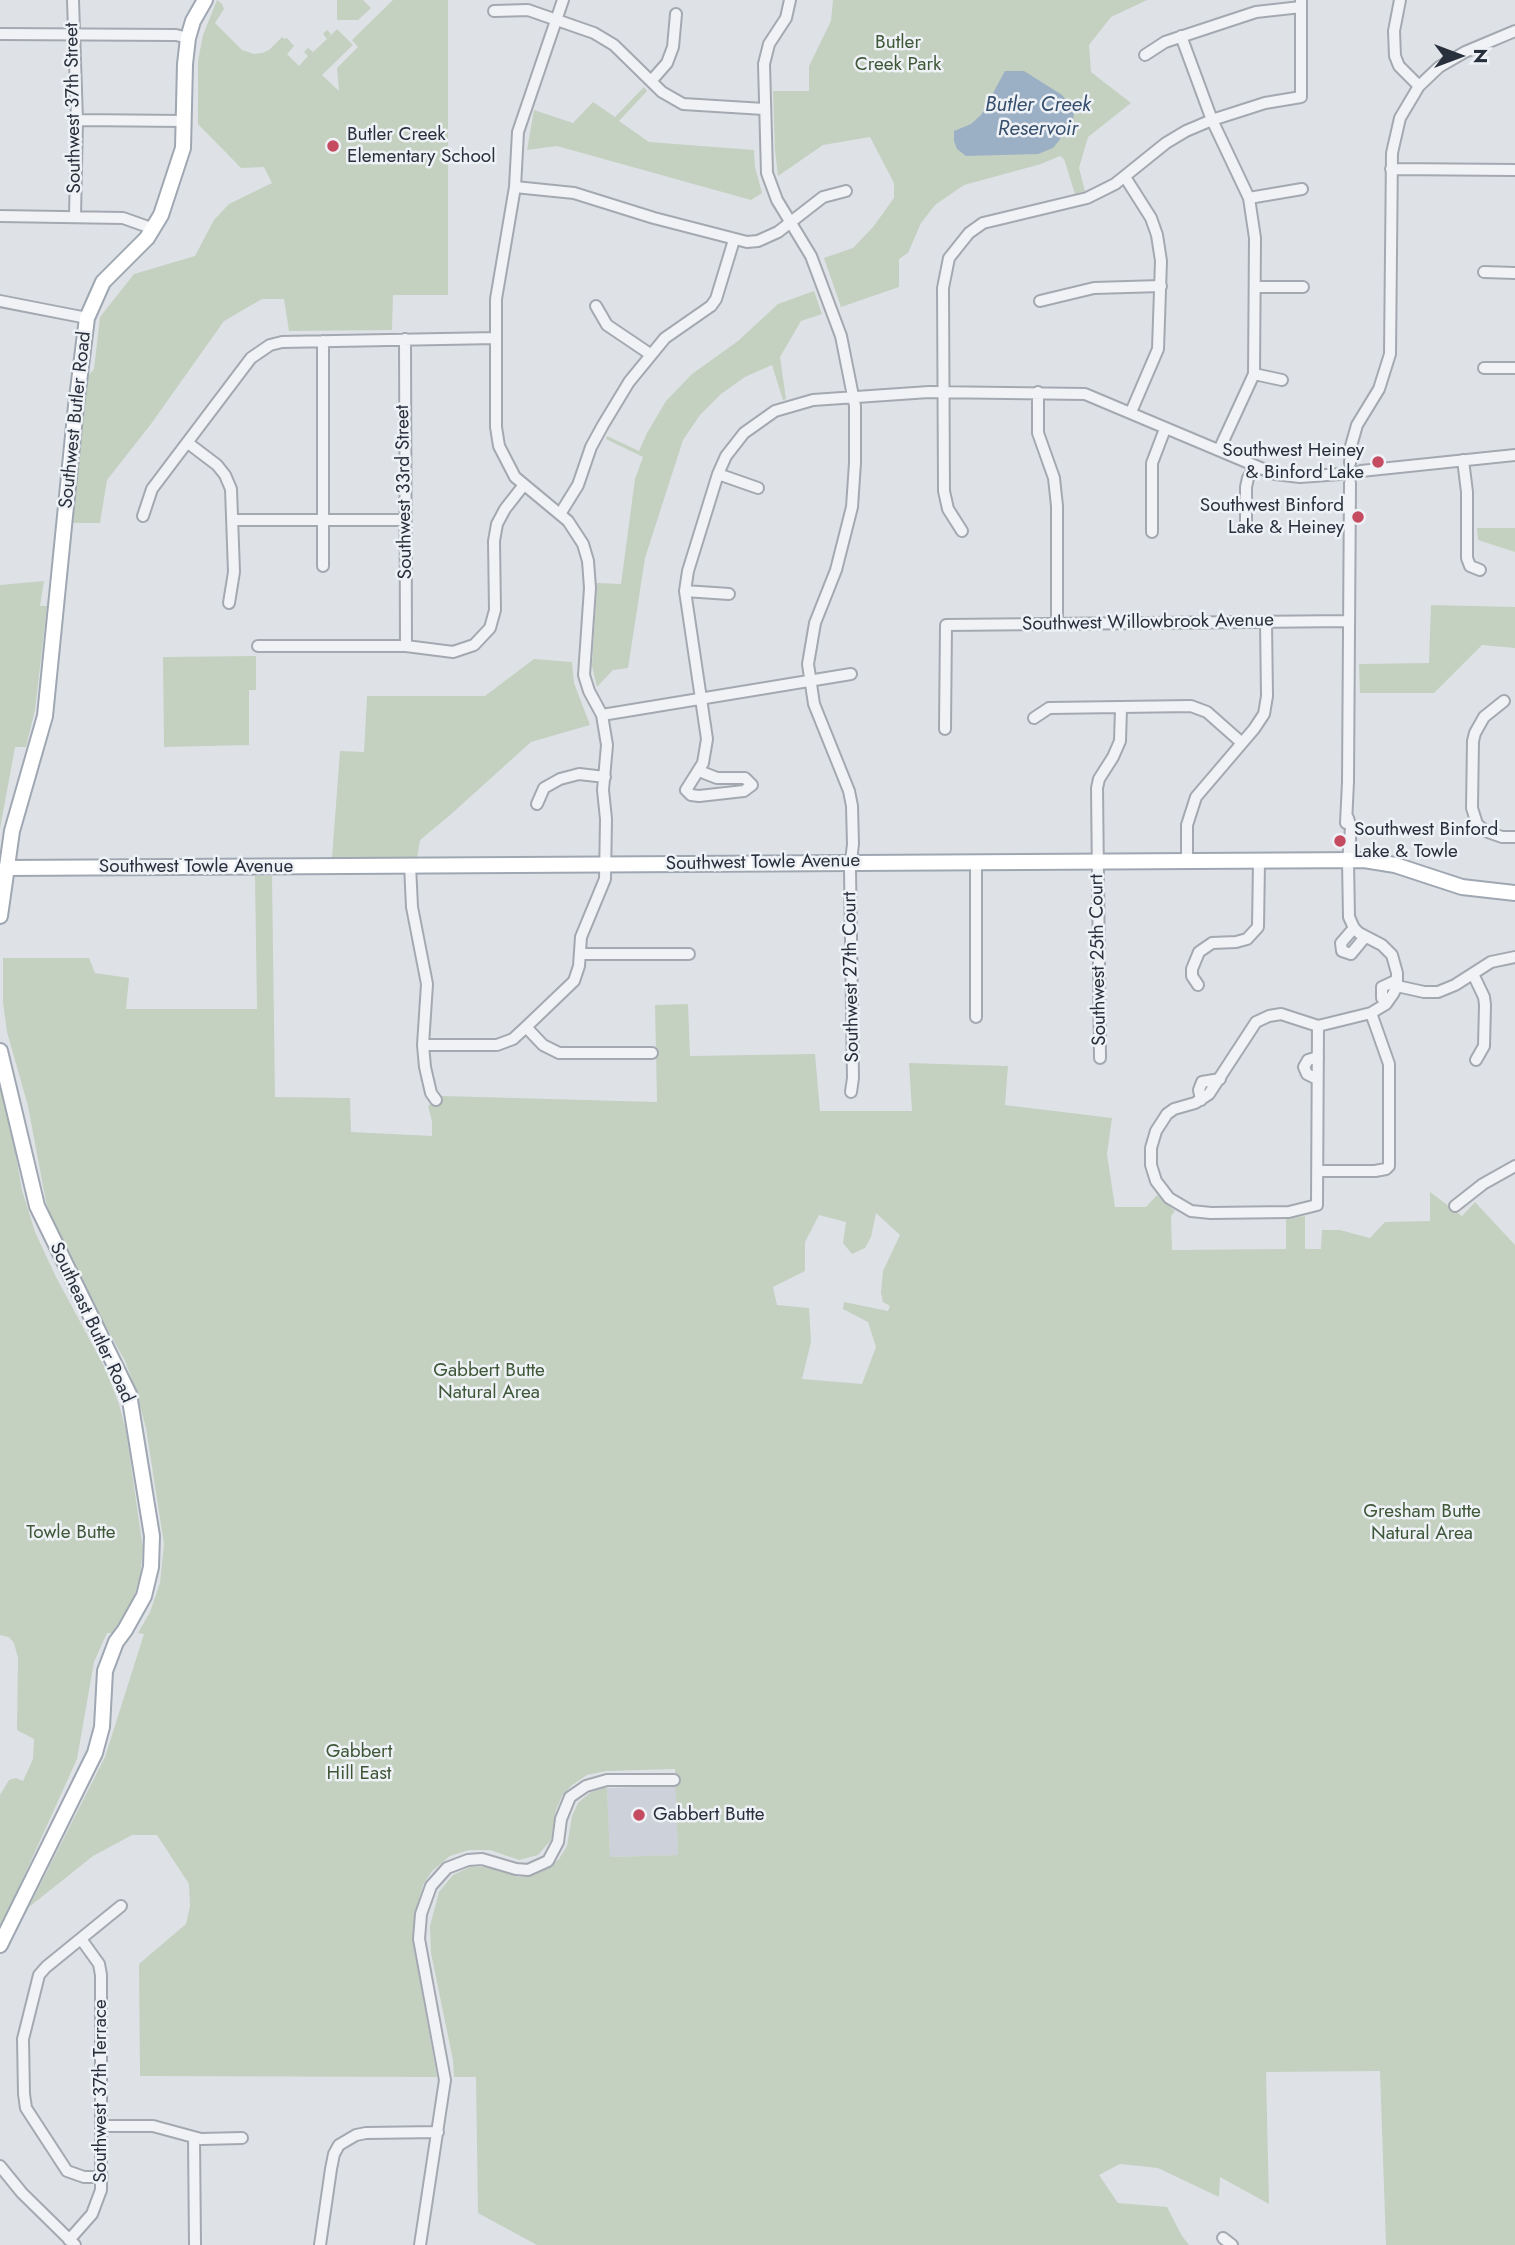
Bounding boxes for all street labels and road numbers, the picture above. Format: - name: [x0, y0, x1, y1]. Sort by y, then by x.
- street label: Southwest 37th Street: [61, 22, 87, 194]
- street label: Southwest Butler Road: [55, 330, 97, 510]
- street label: Southwest 33rd Street: [392, 404, 418, 580]
- street label: Southwest Willowbrook Avenue: [1022, 609, 1274, 637]
- street label: Southwest Towle Avenue: [666, 850, 860, 876]
- street label: Southwest Towle Avenue: [99, 856, 293, 878]
- street label: Southwest 25th Court: [1086, 874, 1112, 1046]
- street label: Southwest 27th Court: [839, 891, 865, 1063]
- street label: Southeast Butler Road: [44, 1239, 138, 1407]
- street label: Southwest 37th Terrace: [90, 1999, 112, 2183]

